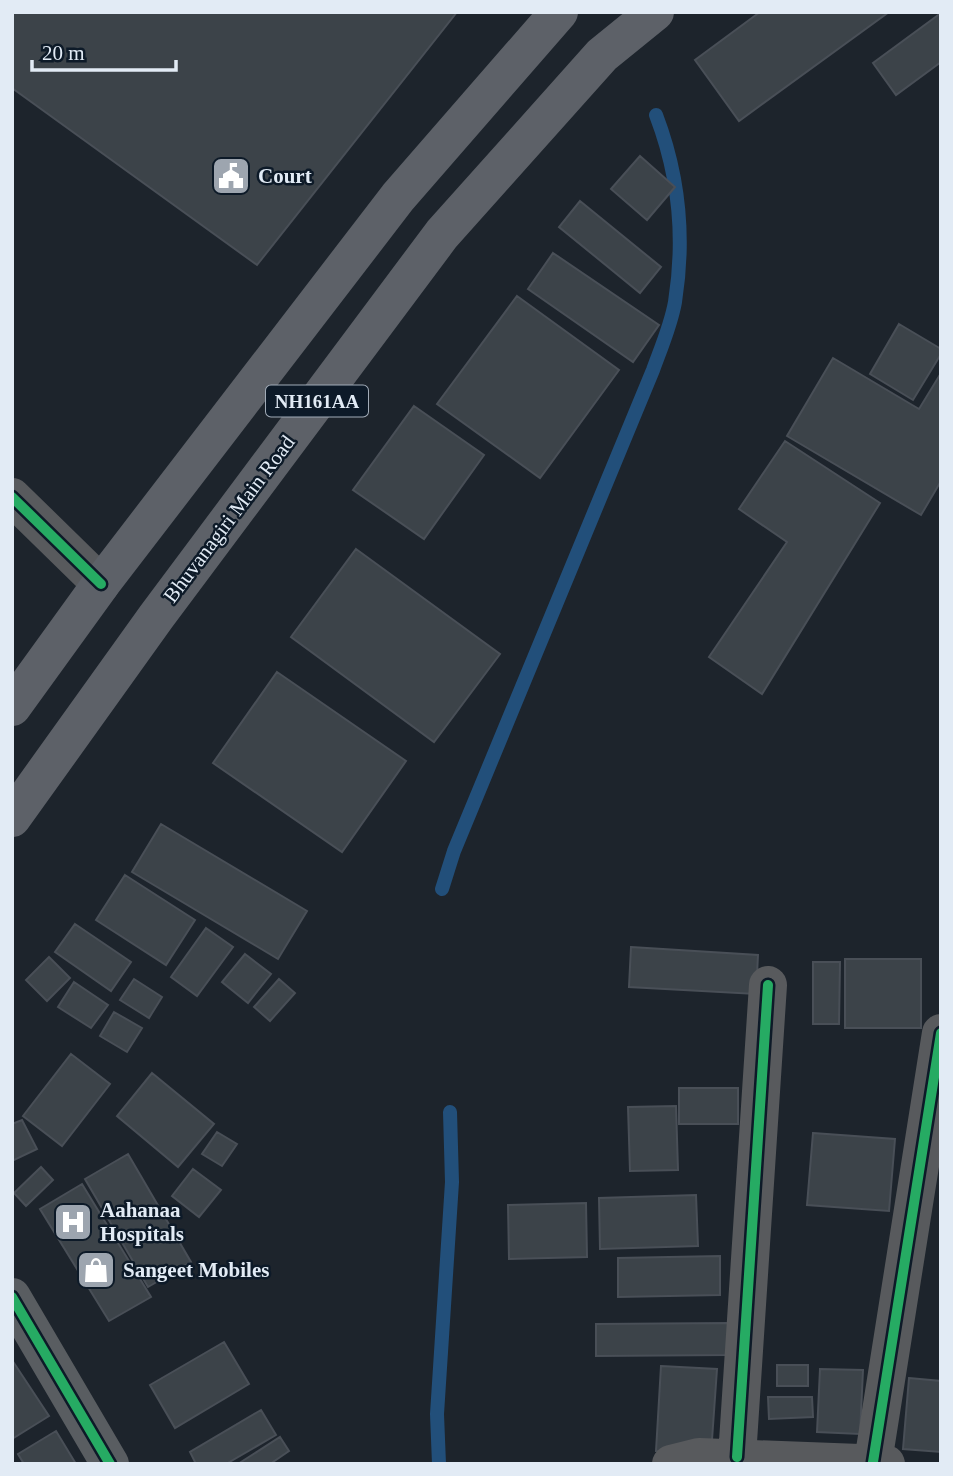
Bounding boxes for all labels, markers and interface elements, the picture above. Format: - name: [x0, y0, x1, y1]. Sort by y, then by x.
- scale bar: [32, 28, 175, 72]
- text: 20 m: [42, 41, 85, 65]
- public building icon: Court: [210, 155, 252, 197]
- place label: Court: [258, 164, 312, 188]
- road number: NH161AA: [266, 386, 368, 416]
- street label: Bhuvanagiri Main Road: [158, 430, 300, 607]
- place label: Aahanaa Hospitals: [100, 1198, 184, 1246]
- hospital icon: Aahanaa Hospitals: [52, 1201, 94, 1243]
- shop icon: Sangeet Mobiles: [75, 1249, 117, 1291]
- place label: Sangeet Mobiles: [123, 1258, 269, 1282]

